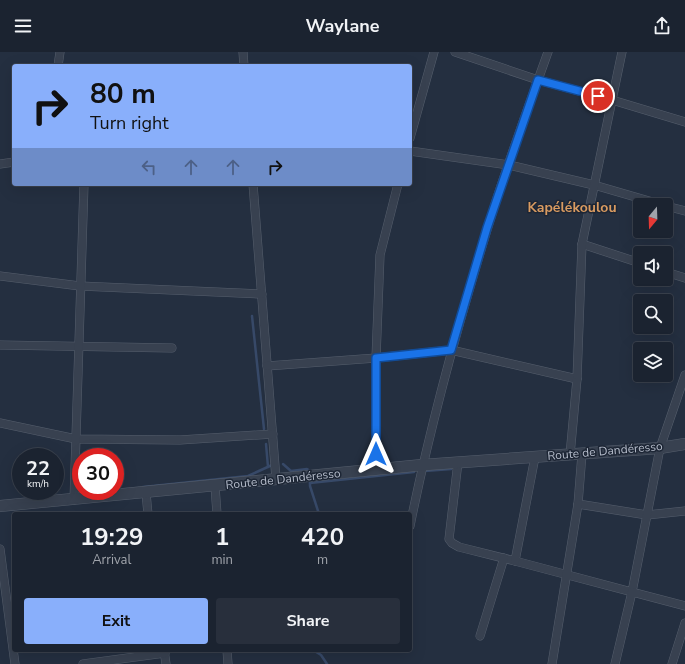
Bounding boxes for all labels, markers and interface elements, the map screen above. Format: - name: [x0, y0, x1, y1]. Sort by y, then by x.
- text: Waylane: [305, 14, 380, 38]
- icon: menu: [12, 15, 34, 37]
- icon: share: [651, 15, 673, 37]
- text: 80 m: [90, 75, 156, 113]
- pin: [581, 79, 615, 113]
- icon: right: [24, 80, 76, 132]
- icon: arrive: [587, 85, 609, 107]
- text: Turn right: [90, 111, 169, 135]
- icon: left: [138, 156, 160, 178]
- icon: ahead: [180, 156, 202, 178]
- icon: ahead: [222, 156, 244, 178]
- icon: right: [264, 156, 286, 178]
- district label: Kapélékoulou: [527, 198, 617, 217]
- north arrow: [633, 198, 673, 238]
- map controls: [633, 198, 673, 382]
- button: sound: [633, 246, 673, 286]
- button: search: [633, 294, 673, 334]
- button: layers: [633, 342, 673, 382]
- position arrow: [355, 433, 397, 475]
- street label: Route de Dandéresso: [547, 438, 664, 464]
- speed limit sign: 30: [72, 448, 124, 500]
- text: 22: [26, 455, 50, 482]
- street label: Route de Dandéresso: [225, 465, 342, 493]
- text: km/h: [27, 477, 49, 491]
- text: 19:29: [80, 521, 143, 553]
- text: 1: [215, 521, 229, 553]
- text: 420: [301, 521, 344, 553]
- text: Arrival: [92, 551, 131, 569]
- text: min: [211, 551, 233, 569]
- text: m: [317, 551, 328, 569]
- button: Exit: [24, 598, 208, 644]
- button: Share: [216, 598, 400, 644]

